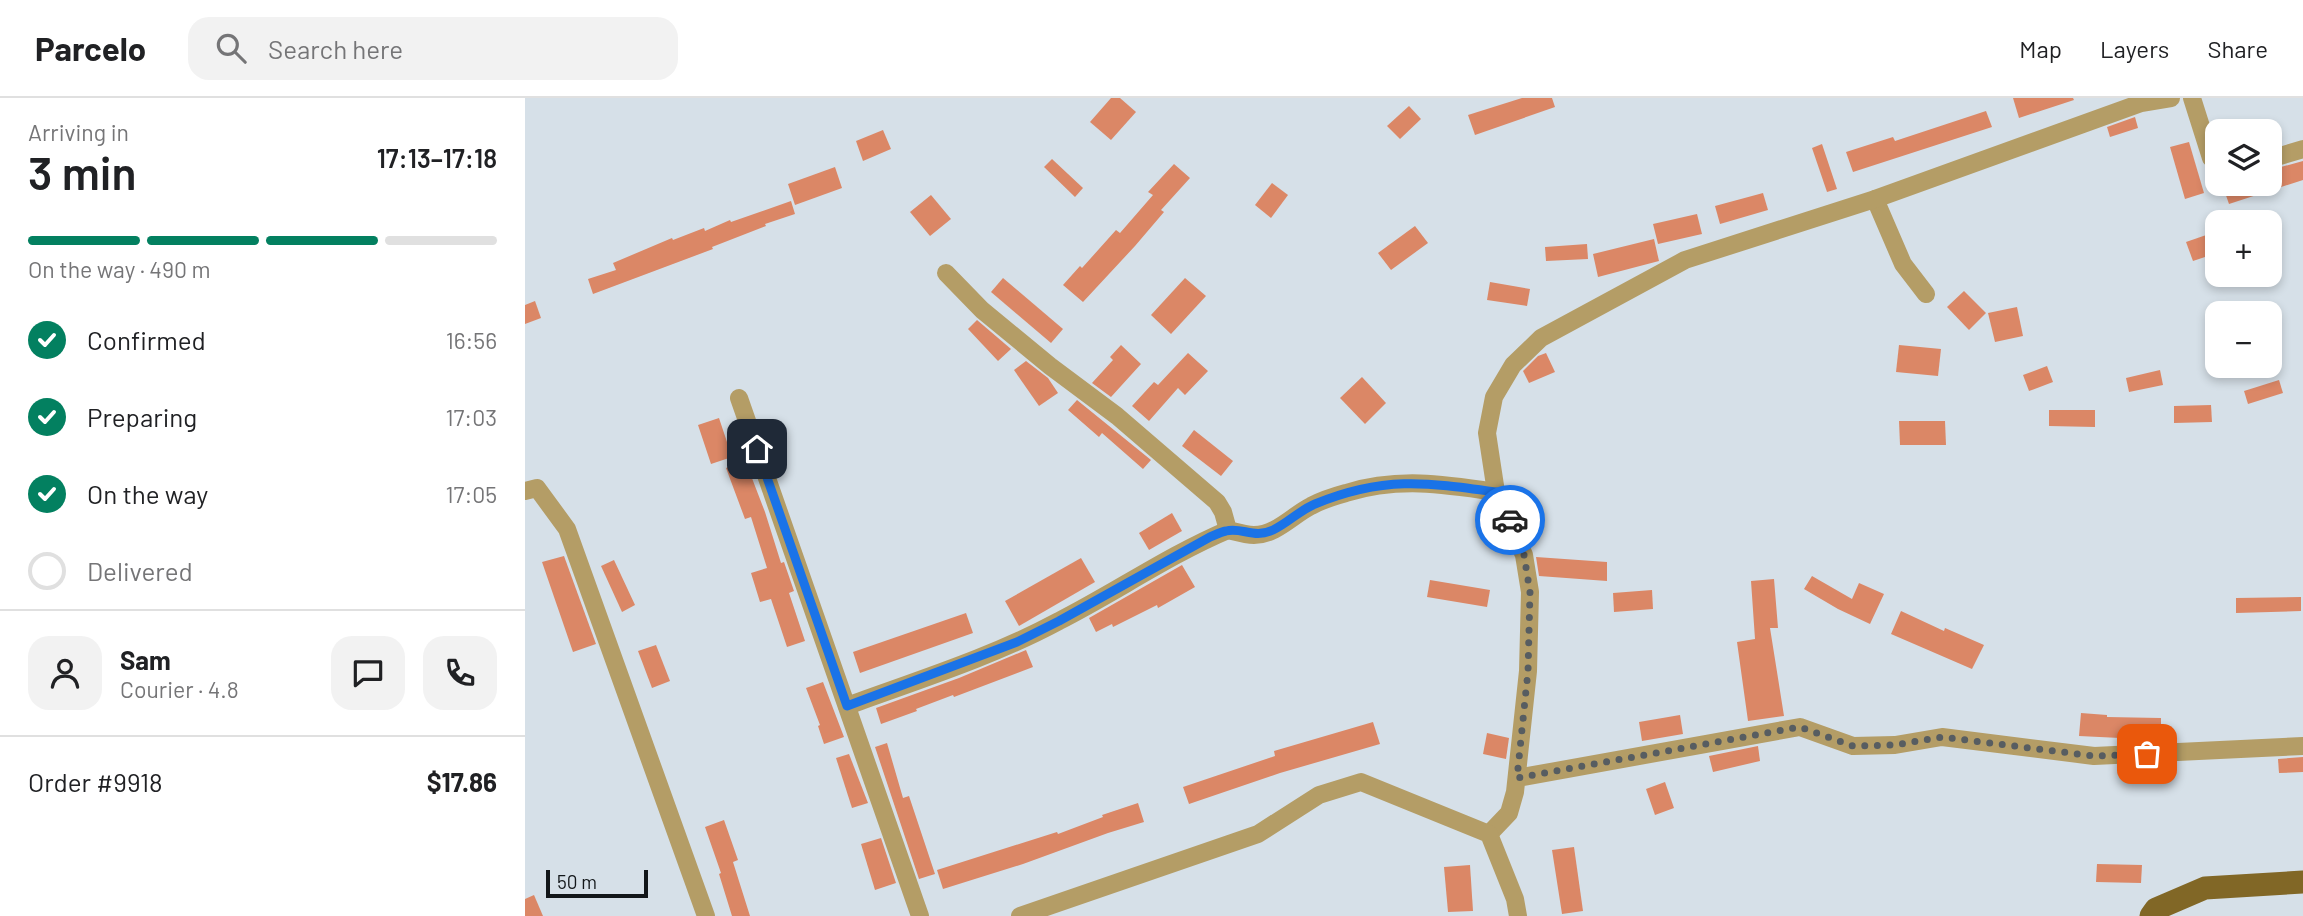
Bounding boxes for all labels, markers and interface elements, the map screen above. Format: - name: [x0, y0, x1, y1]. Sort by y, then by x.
- search box: [188, 17, 678, 80]
- text: Parcelo: [35, 28, 146, 68]
- icon: search: [212, 29, 250, 67]
- text: Search here: [268, 33, 403, 64]
- text: Map: [2019, 34, 2062, 63]
- text: Layers: [2100, 34, 2169, 63]
- text: Share: [2207, 34, 2268, 63]
- text: Arriving in: [28, 118, 129, 146]
- map controls: [2205, 119, 2282, 378]
- button: layers: [2205, 119, 2282, 196]
- text: 17:13–17:18: [377, 142, 497, 173]
- text: 3 min: [28, 144, 137, 199]
- button: +: [2205, 210, 2282, 287]
- text: On the way · 490 m: [28, 255, 211, 283]
- button: −: [2205, 301, 2282, 378]
- icon: check: [28, 321, 66, 359]
- text: Confirmed: [87, 324, 206, 355]
- text: 16:56: [446, 326, 497, 354]
- icon: check: [28, 398, 66, 436]
- text: Preparing: [87, 401, 197, 432]
- text: 17:03: [445, 403, 497, 431]
- pin: [727, 419, 787, 479]
- icon: home: [738, 430, 776, 468]
- icon: check: [28, 475, 66, 513]
- text: On the way: [87, 478, 208, 509]
- text: 17:05: [445, 480, 497, 508]
- courier: [1475, 485, 1545, 555]
- icon: car: [1491, 501, 1529, 539]
- text: Delivered: [87, 555, 193, 586]
- button: person: [28, 636, 102, 710]
- button: chat: [331, 636, 405, 710]
- button: phone: [423, 636, 497, 710]
- text: Sam: [120, 644, 171, 675]
- text: Courier · 4.8: [120, 675, 239, 703]
- pin: [2117, 724, 2177, 784]
- icon: bag: [2128, 735, 2166, 773]
- text: Order #9918: [28, 766, 163, 797]
- text: $17.86: [427, 766, 497, 797]
- scale bar: [546, 867, 647, 899]
- text: 50 m: [557, 870, 597, 893]

